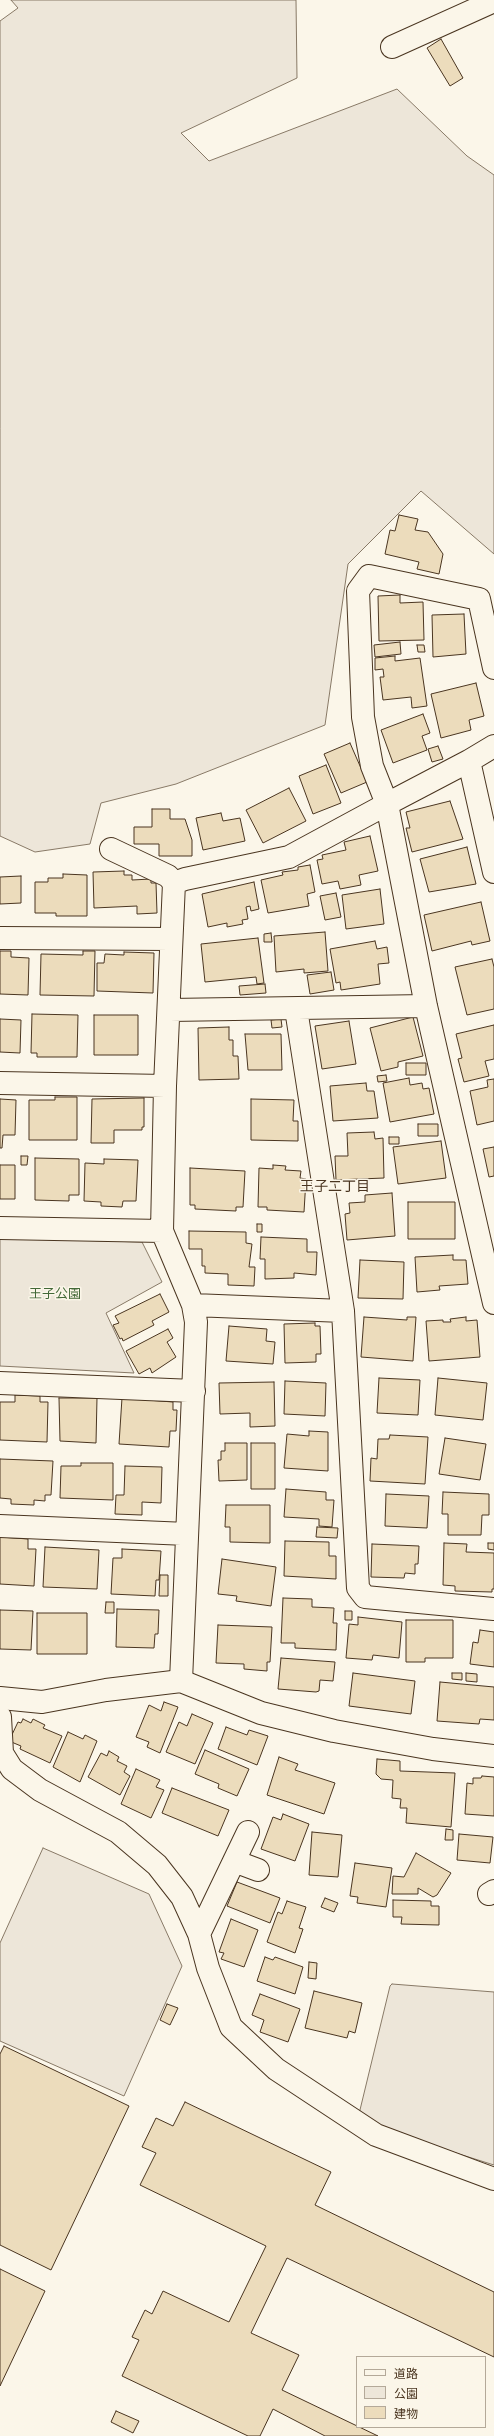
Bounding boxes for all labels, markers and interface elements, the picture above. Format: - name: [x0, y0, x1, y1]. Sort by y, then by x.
- district label: 王子二丁目: [300, 1179, 370, 1195]
- park label: 王子公園: [29, 1286, 81, 1302]
- legend: [356, 2356, 486, 2428]
- text: 道路: [394, 2366, 418, 2381]
- text: 公園: [394, 2386, 418, 2401]
- text: 建物: [394, 2406, 418, 2421]

